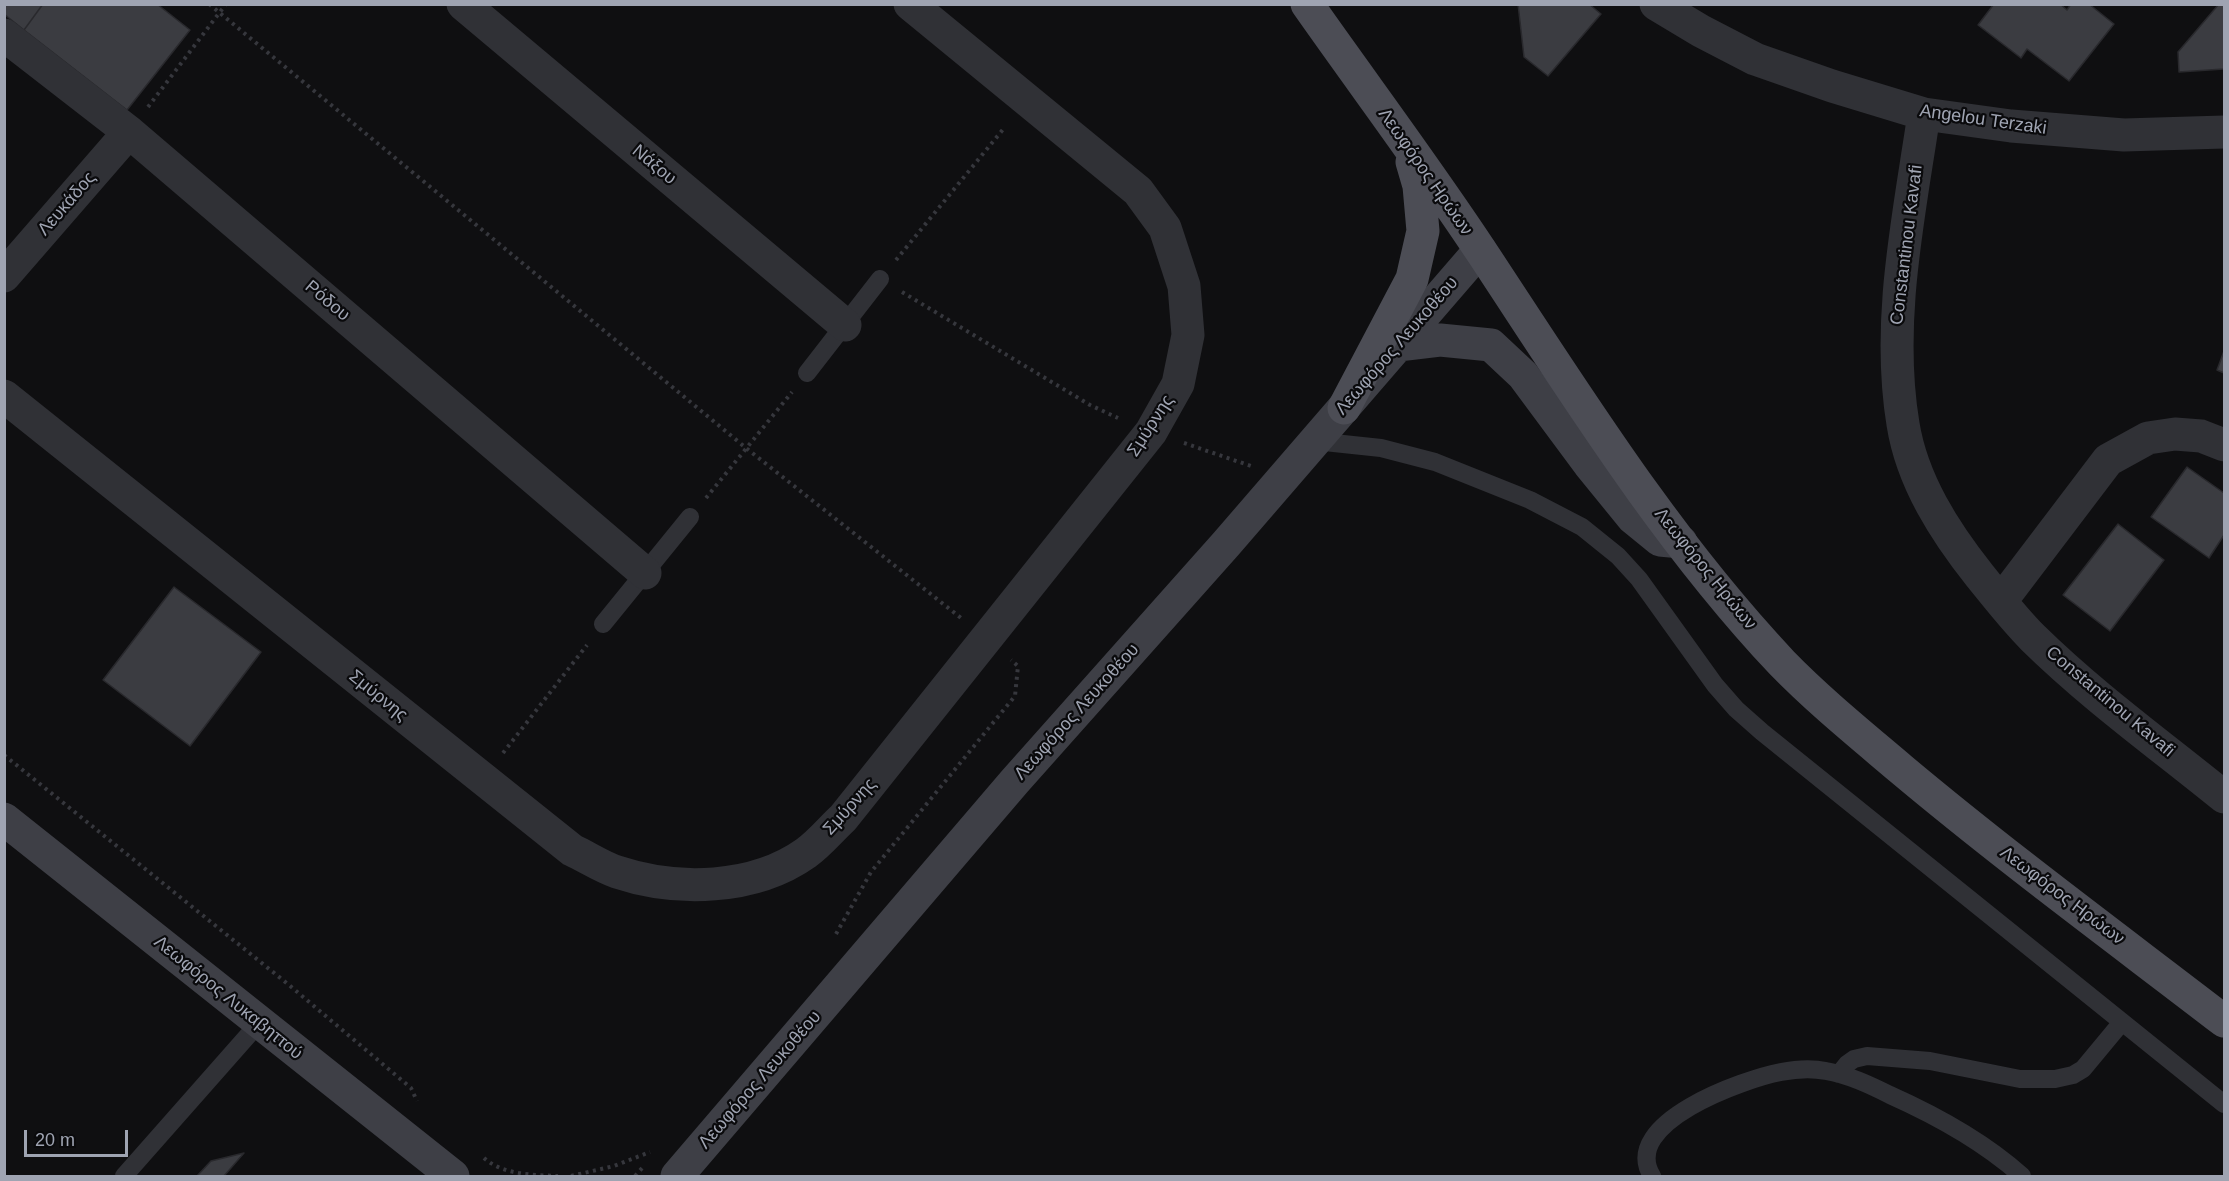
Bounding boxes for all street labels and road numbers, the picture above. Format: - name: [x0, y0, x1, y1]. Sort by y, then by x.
- street label: Angelou Terzaki: [1918, 100, 2048, 140]
- street label: Λεωφόρος Ηρώων: [1373, 104, 1477, 240]
- street label: Νάξου: [628, 140, 680, 190]
- street label: Constantinou Kavafi: [1886, 164, 1928, 326]
- street label: Λευκάδος: [33, 168, 101, 240]
- street label: Λεωφόρος Λευκοθέου: [1331, 272, 1463, 420]
- street label: Ρόδου: [300, 276, 354, 326]
- street label: Σμύρνης: [1123, 391, 1179, 461]
- street label: Λεωφόρος Ηρώων: [1649, 504, 1761, 634]
- street label: Λεωφόρος Λευκοθέου: [1010, 639, 1144, 785]
- street label: Constantinou Kavafi: [2041, 642, 2179, 762]
- street label: Σμύρνης: [344, 666, 412, 726]
- street label: Σμύρνης: [819, 774, 881, 840]
- street label: Λεωφόρος Ηρώων: [1996, 842, 2128, 950]
- street label: Λεωφόρος Λυκαβηττού: [149, 931, 307, 1065]
- street label: Λεωφόρος Λευκοθέου: [694, 1006, 826, 1154]

